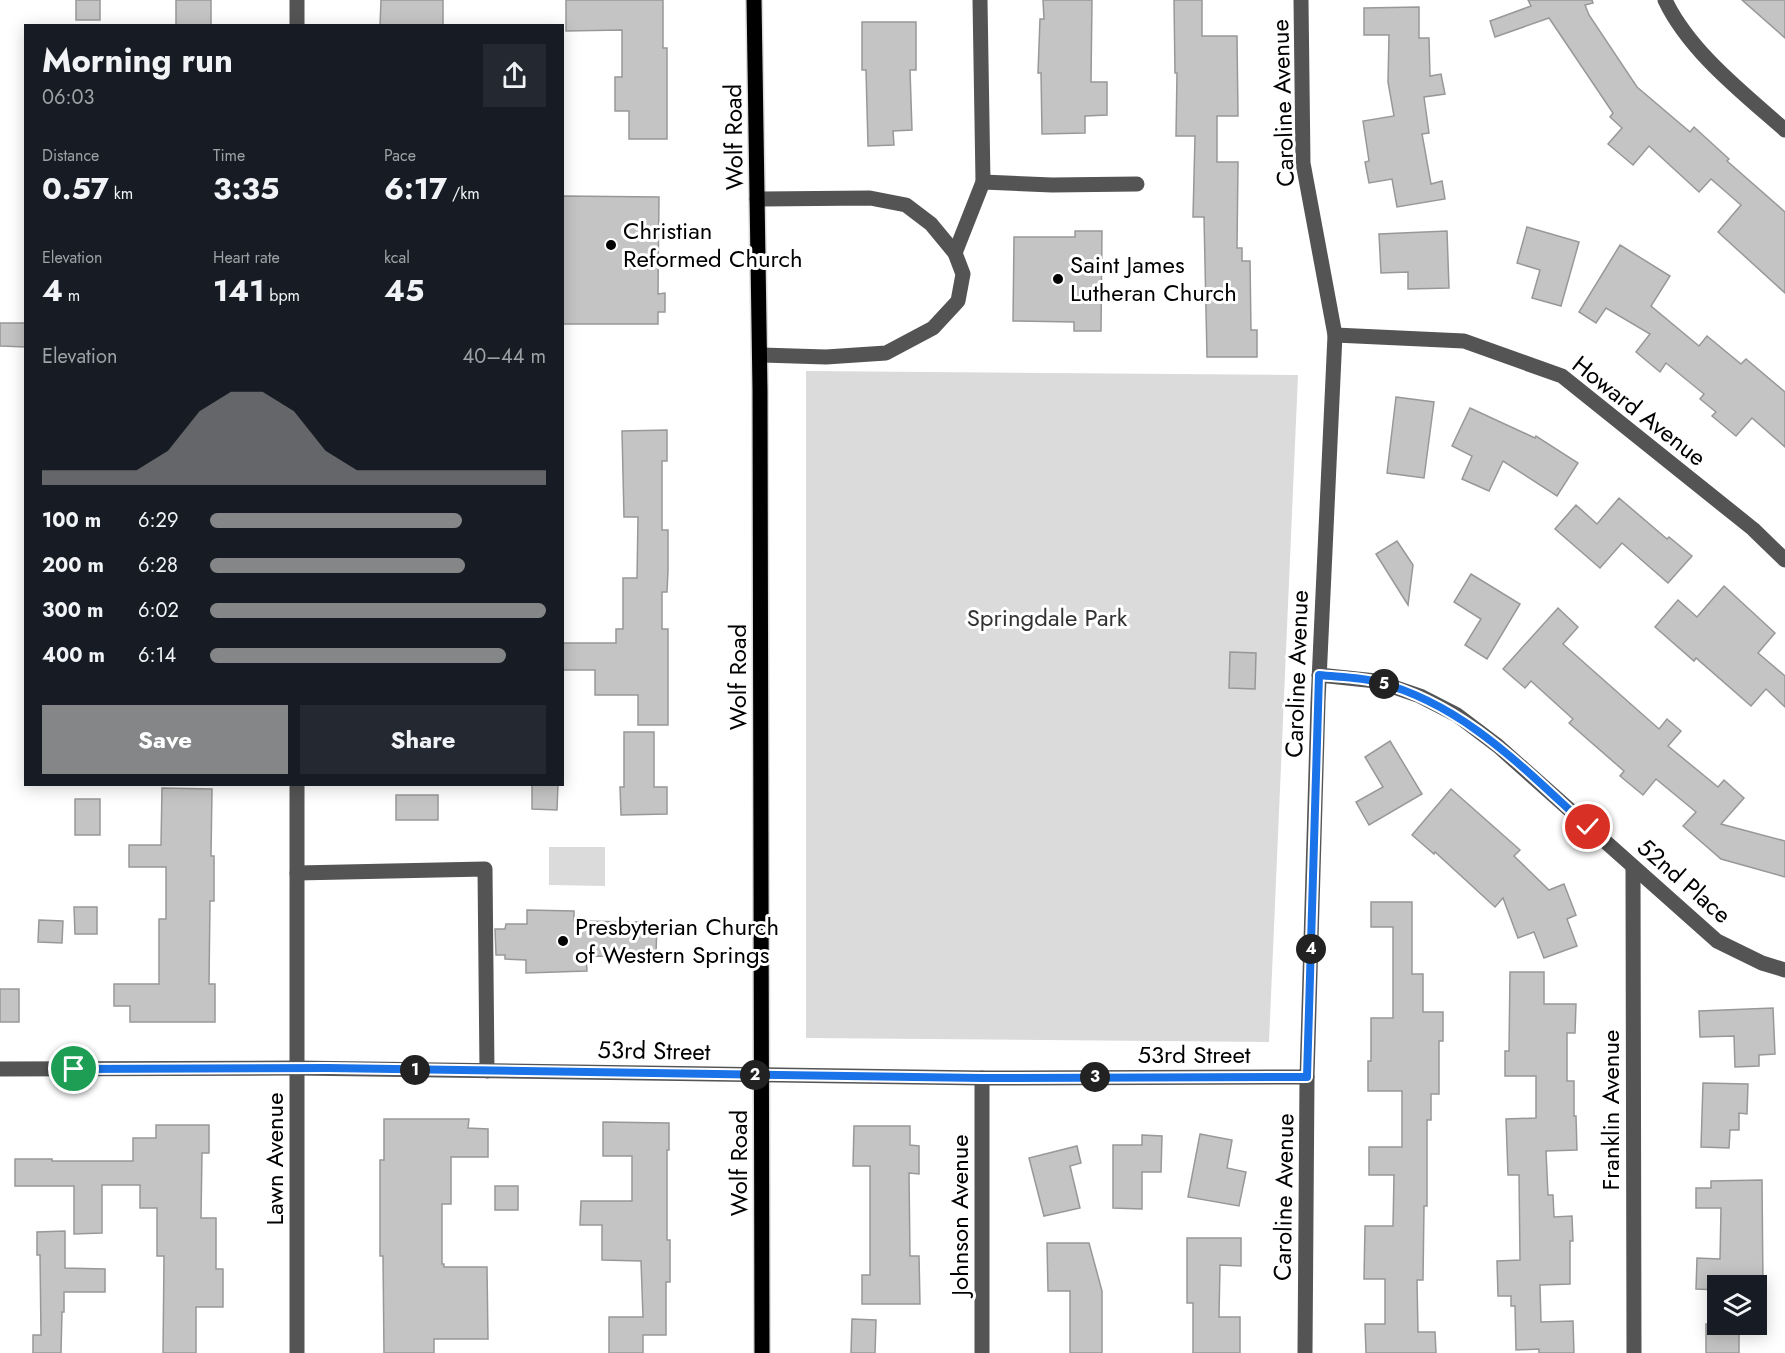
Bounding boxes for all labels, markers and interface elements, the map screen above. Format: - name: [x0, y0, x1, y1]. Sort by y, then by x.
- street label: Caroline Avenue: [1262, 19, 1303, 187]
- text: Morning run: [42, 37, 233, 84]
- button: share: [483, 44, 546, 107]
- text: 06:03: [42, 83, 94, 112]
- street label: Wolf Road: [715, 84, 752, 190]
- text: Distance: [42, 144, 99, 167]
- text: Time: [213, 144, 245, 167]
- text: Pace: [384, 144, 416, 167]
- text: 0.57: [42, 167, 109, 210]
- text: 3:35: [213, 167, 279, 210]
- text: 6:17: [384, 167, 447, 210]
- text: km: [109, 182, 133, 205]
- text: /km: [447, 182, 480, 205]
- place label: Christian Reformed Church: [623, 213, 803, 276]
- marker: Christian Reformed Church: [604, 238, 618, 252]
- text: Elevation: [42, 246, 102, 269]
- text: Heart rate: [213, 246, 280, 269]
- text: kcal: [384, 246, 410, 269]
- place label: Saint James Lutheran Church: [1070, 247, 1237, 310]
- text: 4: [42, 269, 63, 312]
- text: 141: [213, 269, 264, 312]
- text: 45: [384, 269, 424, 312]
- marker: Saint James Lutheran Church: [1051, 272, 1065, 286]
- text: m: [63, 284, 80, 307]
- text: bpm: [264, 284, 300, 307]
- text: Elevation: [42, 342, 117, 371]
- text: 40–44 m: [463, 342, 546, 371]
- street label: Howard Avenue: [1565, 347, 1714, 474]
- text: 100 m: [42, 506, 101, 535]
- text: 6:29: [138, 506, 178, 535]
- text: 200 m: [42, 551, 104, 580]
- text: 6:28: [138, 551, 178, 580]
- street label: Caroline Avenue: [1276, 590, 1317, 758]
- text: 300 m: [42, 596, 103, 625]
- text: 6:02: [138, 596, 179, 625]
- park label: Springdale Park: [967, 600, 1128, 635]
- street label: Wolf Road: [720, 624, 755, 730]
- text: 400 m: [42, 641, 105, 670]
- text: 6:14: [138, 641, 176, 670]
- pin: 5: [1369, 669, 1399, 699]
- text: 5: [1379, 672, 1389, 695]
- button: Save: [42, 705, 288, 774]
- button: Share: [300, 705, 546, 774]
- pin: [1562, 801, 1613, 852]
- icon: check: [1571, 810, 1604, 843]
- street label: 52nd Place: [1630, 830, 1739, 931]
- place label: Presbyterian Church of Western Springs: [575, 909, 779, 972]
- marker: Presbyterian Church of Western Springs: [556, 934, 570, 948]
- pin: 4: [1296, 934, 1326, 964]
- text: 4: [1305, 937, 1317, 960]
- street label: Franklin Avenue: [1593, 1030, 1628, 1190]
- street label: 53rd Street: [597, 1032, 711, 1069]
- street label: 53rd Street: [1137, 1037, 1251, 1072]
- pin: [48, 1043, 99, 1094]
- icon: arrive: [57, 1052, 90, 1085]
- pin: 1: [400, 1055, 430, 1085]
- text: 1: [411, 1058, 419, 1081]
- pin: 2: [740, 1060, 770, 1090]
- pin: 3: [1080, 1062, 1110, 1092]
- text: 2: [750, 1063, 760, 1086]
- text: 3: [1090, 1065, 1100, 1088]
- street label: Lawn Avenue: [257, 1092, 292, 1226]
- street label: Wolf Road: [721, 1110, 756, 1216]
- street label: Caroline Avenue: [1265, 1113, 1302, 1281]
- street label: Johnson Avenue: [942, 1134, 977, 1299]
- map controls: [1707, 1275, 1767, 1335]
- button: layers: [1707, 1275, 1767, 1335]

